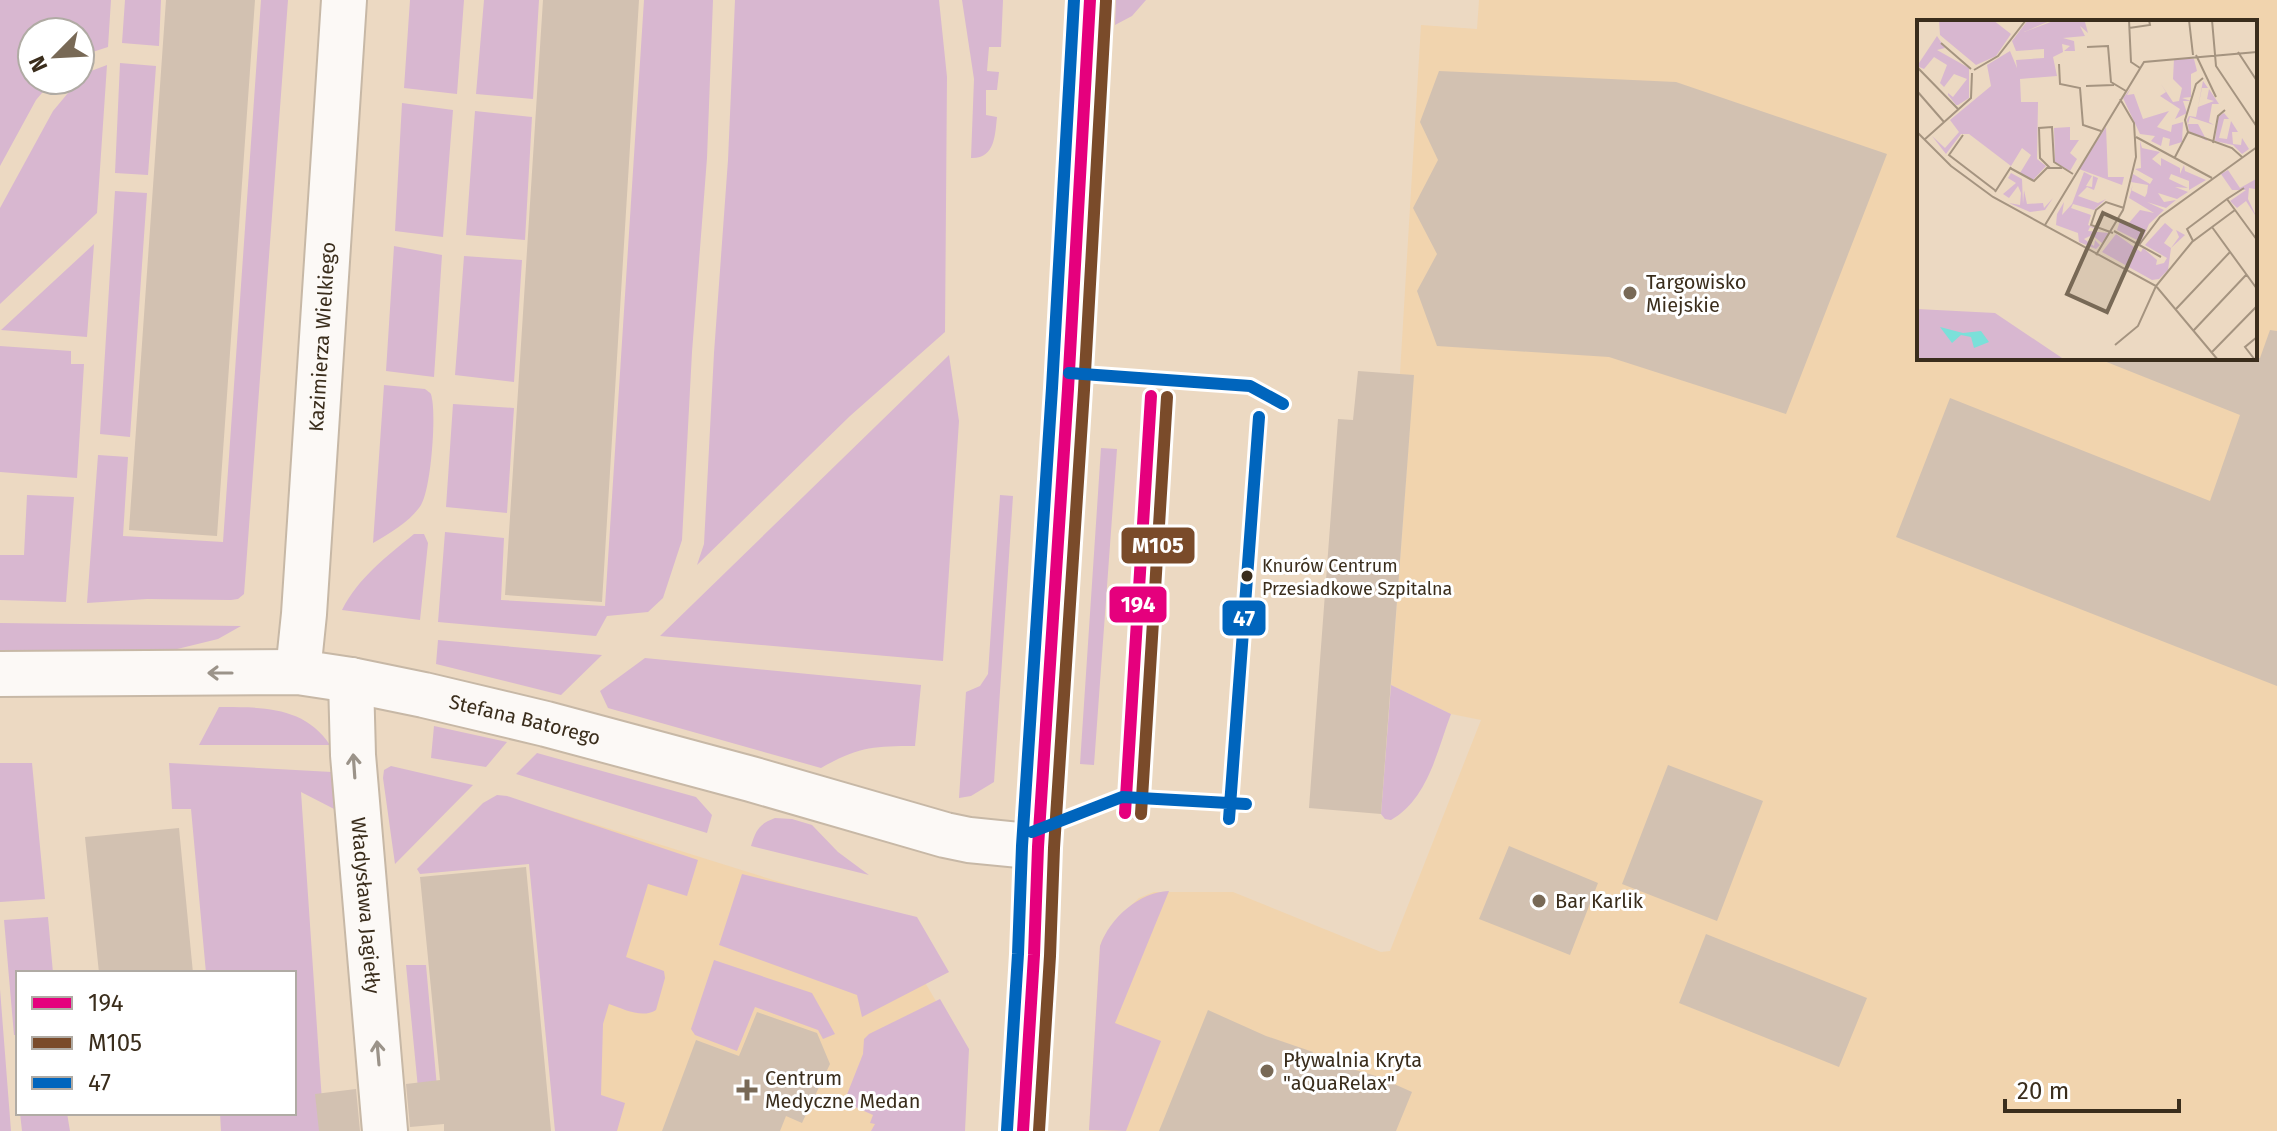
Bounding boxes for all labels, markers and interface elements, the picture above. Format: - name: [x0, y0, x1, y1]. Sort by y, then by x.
- north arrow: [16, 16, 96, 96]
- inset map: [1917, 20, 2257, 360]
- text: N: [23, 52, 53, 76]
- street label: Kazimierza Wielkiego: [304, 241, 340, 433]
- place label: Targowisko Miejskie: [1646, 270, 1746, 317]
- marker: Targowisko Miejskie: [1621, 284, 1639, 302]
- line badge: M105: [1120, 526, 1196, 565]
- text: M105: [1132, 532, 1184, 559]
- place label: Knurów Centrum Przesiadkowe Szpitalna: [1262, 555, 1452, 600]
- marker: Knurów Centrum Przesiadkowe Szpitalna: [1239, 568, 1255, 584]
- line badge: 194: [1108, 585, 1168, 624]
- text: 194: [1121, 591, 1155, 618]
- line badge: 47: [1221, 599, 1267, 637]
- text: 47: [1233, 605, 1255, 632]
- one-way arrow: [207, 665, 234, 680]
- street label: Stefana Batorego: [447, 689, 603, 750]
- one-way arrow: [346, 753, 361, 780]
- street label: Władysława Jagiełły: [346, 816, 385, 995]
- place label: Bar Karlik: [1555, 889, 1644, 913]
- marker: Bar Karlik: [1530, 892, 1548, 910]
- legend: [16, 971, 296, 1115]
- text: 194: [88, 989, 124, 1017]
- text: M105: [88, 1029, 142, 1057]
- one-way arrow: [370, 1040, 385, 1067]
- place label: Pływalnia Kryta "aQuaRelax": [1283, 1048, 1422, 1095]
- marker: Pływalnia Kryta "aQuaRelax": [1258, 1062, 1276, 1080]
- scale bar: [2005, 1063, 2179, 1113]
- place label: Centrum Medyczne Medan: [765, 1066, 920, 1113]
- text: 47: [88, 1069, 111, 1097]
- text: 20 m: [2017, 1077, 2069, 1105]
- marker: Centrum Medyczne Medan: [736, 1079, 758, 1101]

